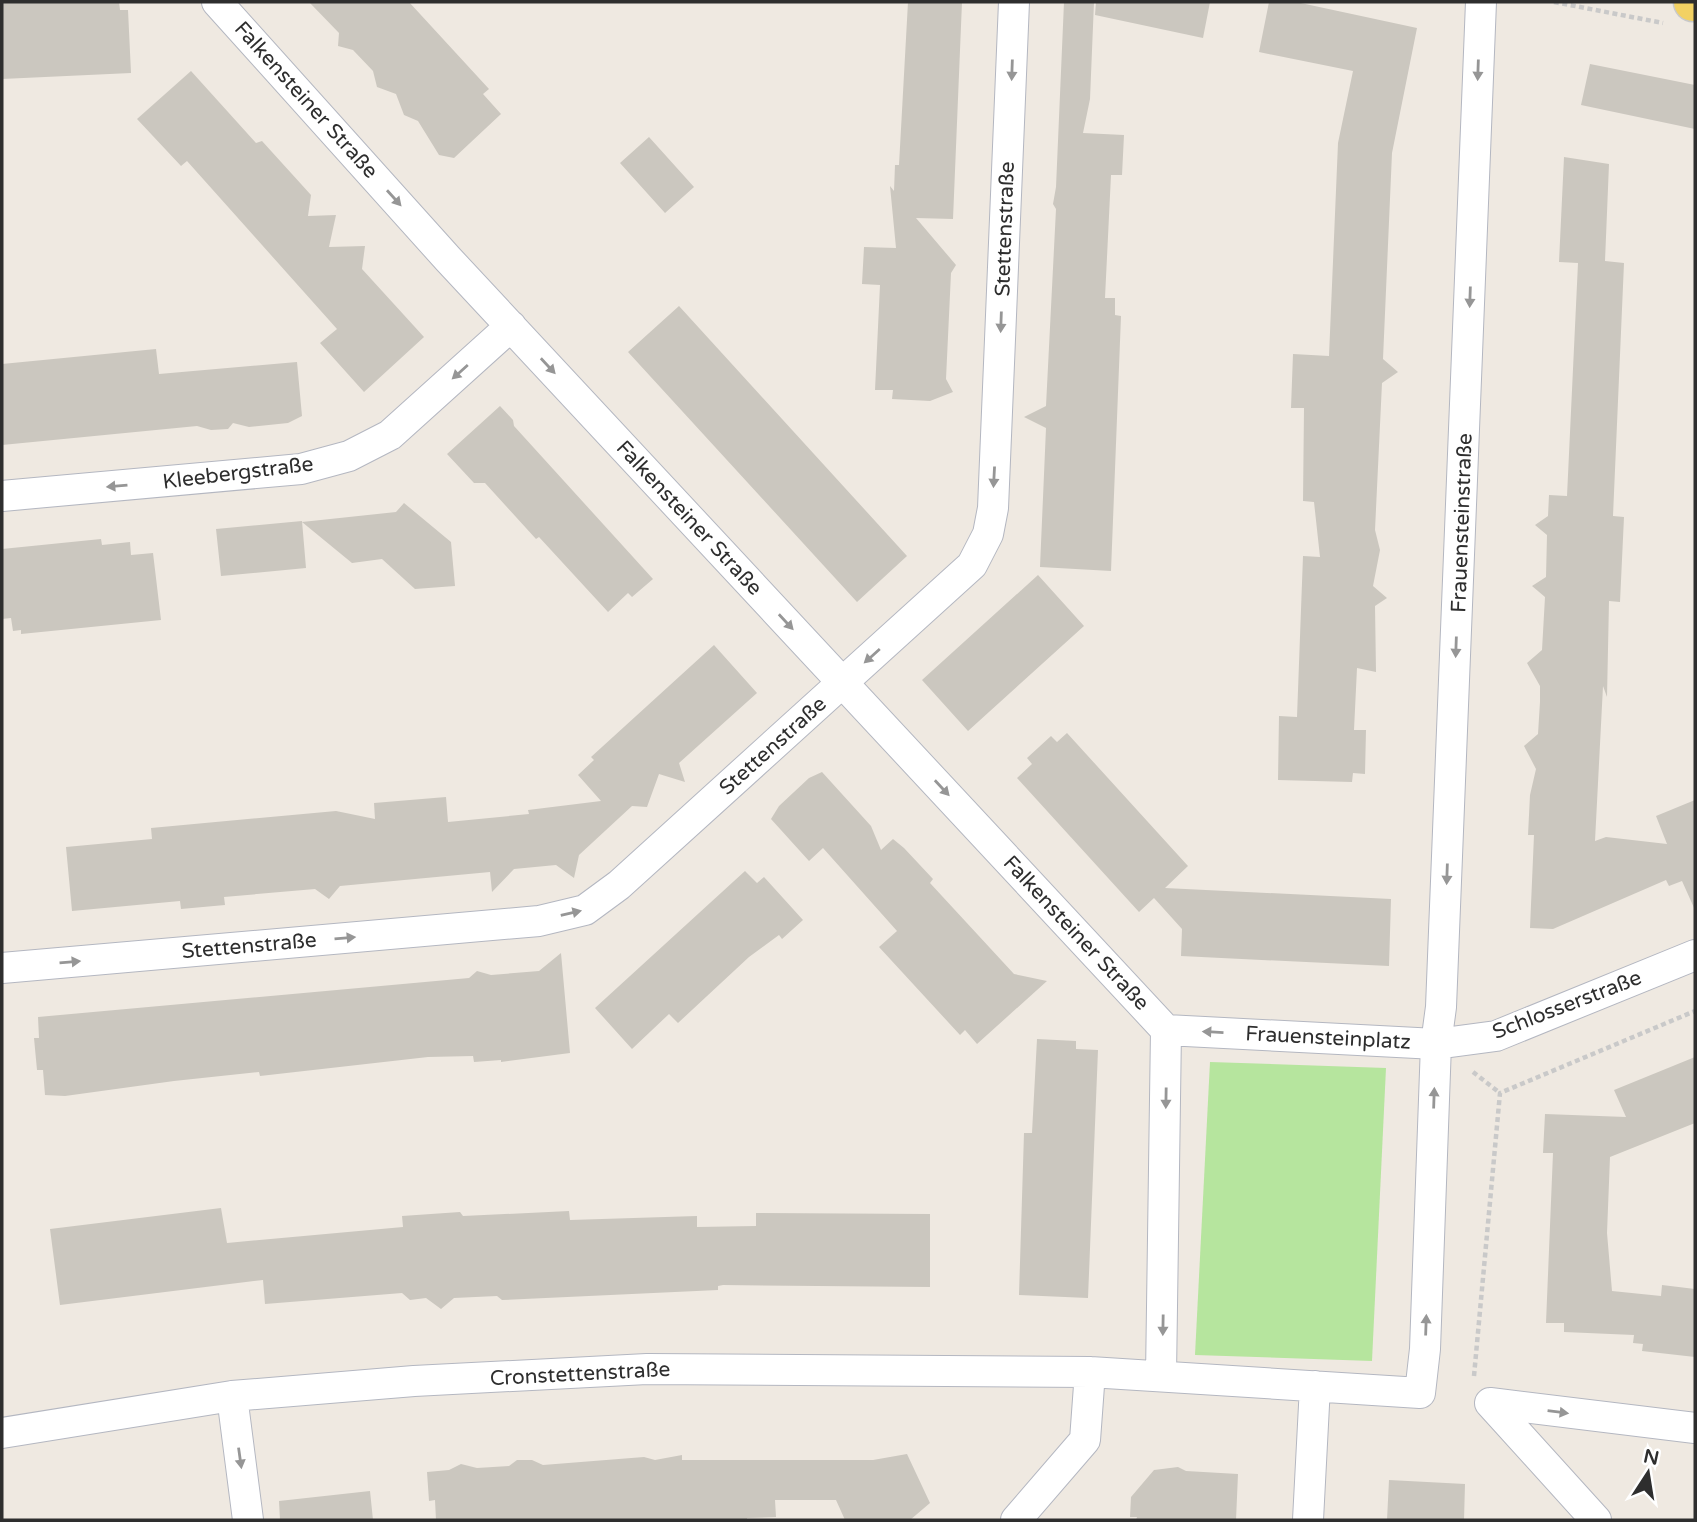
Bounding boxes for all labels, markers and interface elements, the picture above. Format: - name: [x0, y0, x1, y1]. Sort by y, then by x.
- street label: Falkensteiner Straße: [229, 16, 383, 184]
- one-way arrow: [1006, 59, 1017, 81]
- one-way arrow: [1473, 59, 1484, 81]
- street label: Stettenstraße: [990, 161, 1020, 297]
- one-way arrow: [386, 190, 401, 207]
- one-way arrow: [1465, 287, 1476, 309]
- one-way arrow: [996, 311, 1007, 333]
- one-way arrow: [540, 357, 556, 375]
- one-way arrow: [452, 363, 469, 379]
- street label: Frauensteinstraße: [1446, 433, 1478, 613]
- street label: Falkensteiner Straße: [611, 435, 767, 601]
- street label: Kleebergstraße: [161, 451, 315, 495]
- one-way arrow: [989, 467, 1000, 489]
- one-way arrow: [106, 481, 128, 492]
- one-way arrow: [778, 613, 794, 630]
- one-way arrow: [1451, 636, 1462, 658]
- one-way arrow: [863, 648, 881, 664]
- street label: Stettenstraße: [714, 691, 832, 801]
- one-way arrow: [933, 779, 949, 796]
- street label: Falkensteiner Straße: [998, 850, 1154, 1016]
- one-way arrow: [1441, 864, 1452, 886]
- one-way arrow: [560, 908, 582, 919]
- street label: Stettenstraße: [181, 928, 318, 964]
- one-way arrow: [334, 932, 356, 943]
- one-way arrow: [59, 956, 81, 967]
- street label: Schlosserstraße: [1489, 965, 1645, 1045]
- street label: Frauensteinplatz: [1245, 1021, 1411, 1055]
- one-way arrow: [1202, 1026, 1224, 1037]
- one-way arrow: [1429, 1086, 1440, 1108]
- one-way arrow: [1160, 1087, 1172, 1109]
- one-way arrow: [1420, 1314, 1431, 1336]
- one-way arrow: [1157, 1315, 1169, 1337]
- street label: Cronstettenstraße: [489, 1357, 671, 1391]
- one-way arrow: [1547, 1406, 1569, 1417]
- north arrow: [1613, 1438, 1683, 1508]
- text: N: [1642, 1445, 1661, 1470]
- one-way arrow: [234, 1447, 245, 1469]

